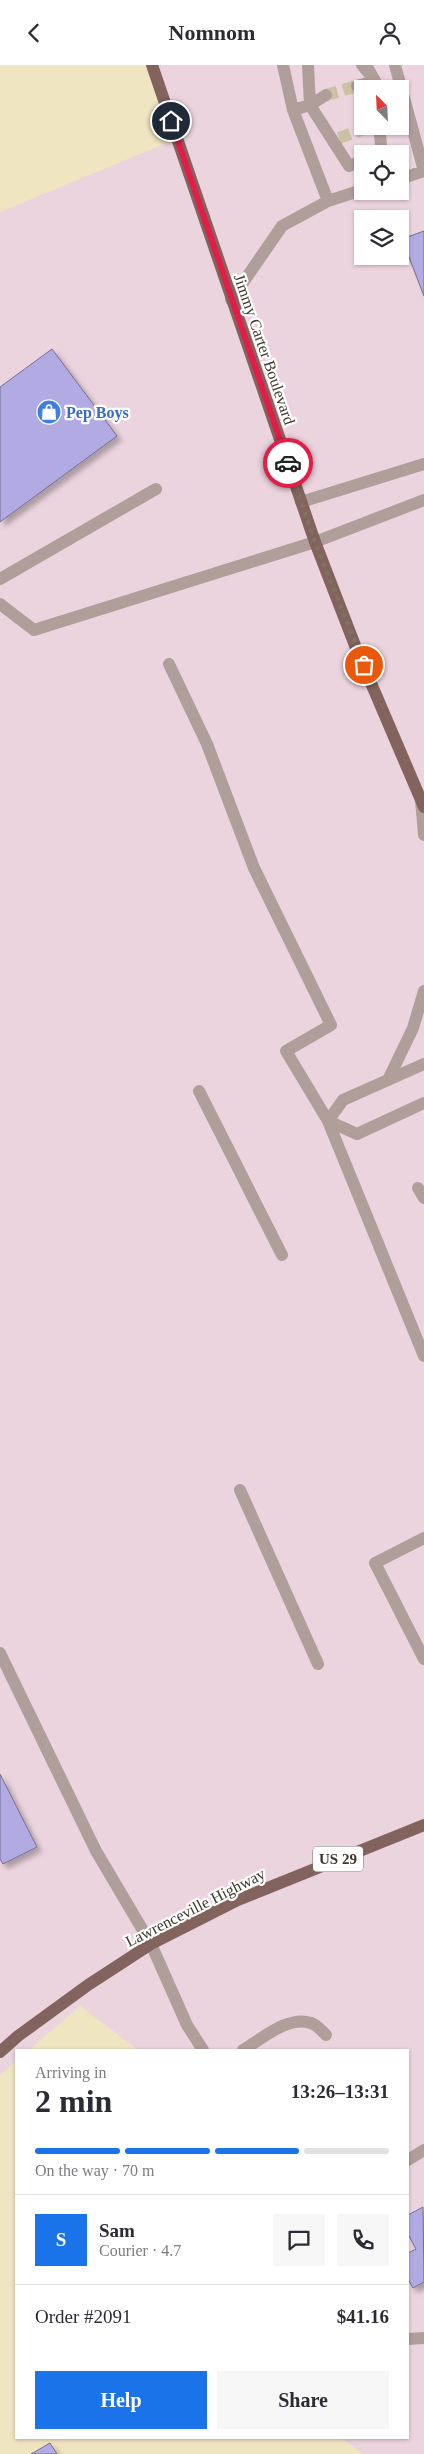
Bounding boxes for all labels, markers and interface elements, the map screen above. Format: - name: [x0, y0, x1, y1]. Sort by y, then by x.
- icon: back: [20, 19, 48, 47]
- icon: person: [376, 19, 404, 47]
- text: Nomnom: [169, 20, 255, 45]
- north arrow: [354, 80, 409, 135]
- map controls: [354, 80, 409, 265]
- pin: [150, 100, 192, 142]
- icon: home: [157, 107, 185, 135]
- button: locate: [354, 145, 409, 200]
- button: layers: [354, 210, 409, 265]
- street label: Jimmy Carter Boulevard: [230, 272, 298, 427]
- shop icon: Pep Boys: [36, 399, 62, 425]
- place label: Pep Boys: [66, 404, 129, 422]
- courier: [263, 438, 313, 488]
- icon: car: [274, 449, 302, 477]
- pin: [343, 644, 385, 686]
- icon: bag: [350, 651, 378, 679]
- road number: US 29: [313, 1847, 363, 1871]
- street label: Lawrenceville Highway: [123, 1865, 268, 1951]
- text: Arriving in: [35, 2064, 107, 2081]
- text: 13:26–13:31: [291, 2081, 389, 2102]
- text: 2 min: [35, 2083, 112, 2119]
- text: On the way · 70 m: [35, 2162, 155, 2179]
- button: chat: [273, 2214, 325, 2266]
- button: phone: [337, 2214, 389, 2266]
- text: Sam: [99, 2220, 135, 2241]
- text: S: [56, 2229, 66, 2250]
- text: Courier · 4.7: [99, 2242, 181, 2259]
- text: Order #2091: [35, 2306, 132, 2327]
- text: $41.16: [337, 2306, 389, 2327]
- button: Help: [35, 2371, 207, 2429]
- button: Share: [217, 2371, 389, 2429]

